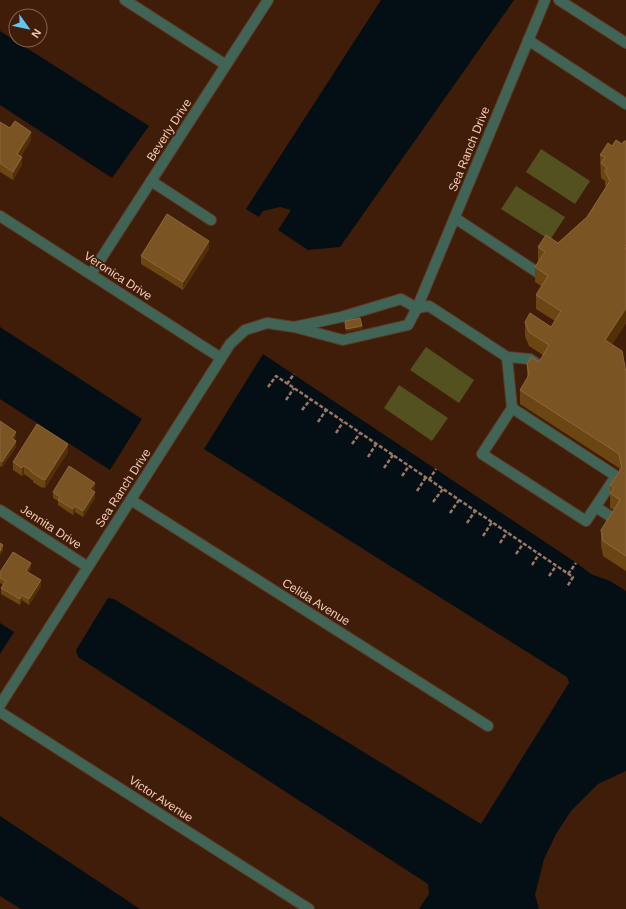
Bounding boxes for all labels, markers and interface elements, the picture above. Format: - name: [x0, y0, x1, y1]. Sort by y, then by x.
- north arrow: [8, 8, 48, 48]
- text: N: [29, 27, 44, 40]
- street label: Beverly Drive: [144, 96, 194, 164]
- street label: Sea Ranch Drive: [446, 104, 493, 194]
- street label: Veronica Drive: [81, 249, 155, 303]
- street label: Sea Ranch Drive: [92, 446, 154, 530]
- street label: Jennita Drive: [18, 502, 84, 552]
- street label: Celida Avenue: [280, 576, 353, 629]
- street label: Victor Avenue: [126, 773, 196, 825]

